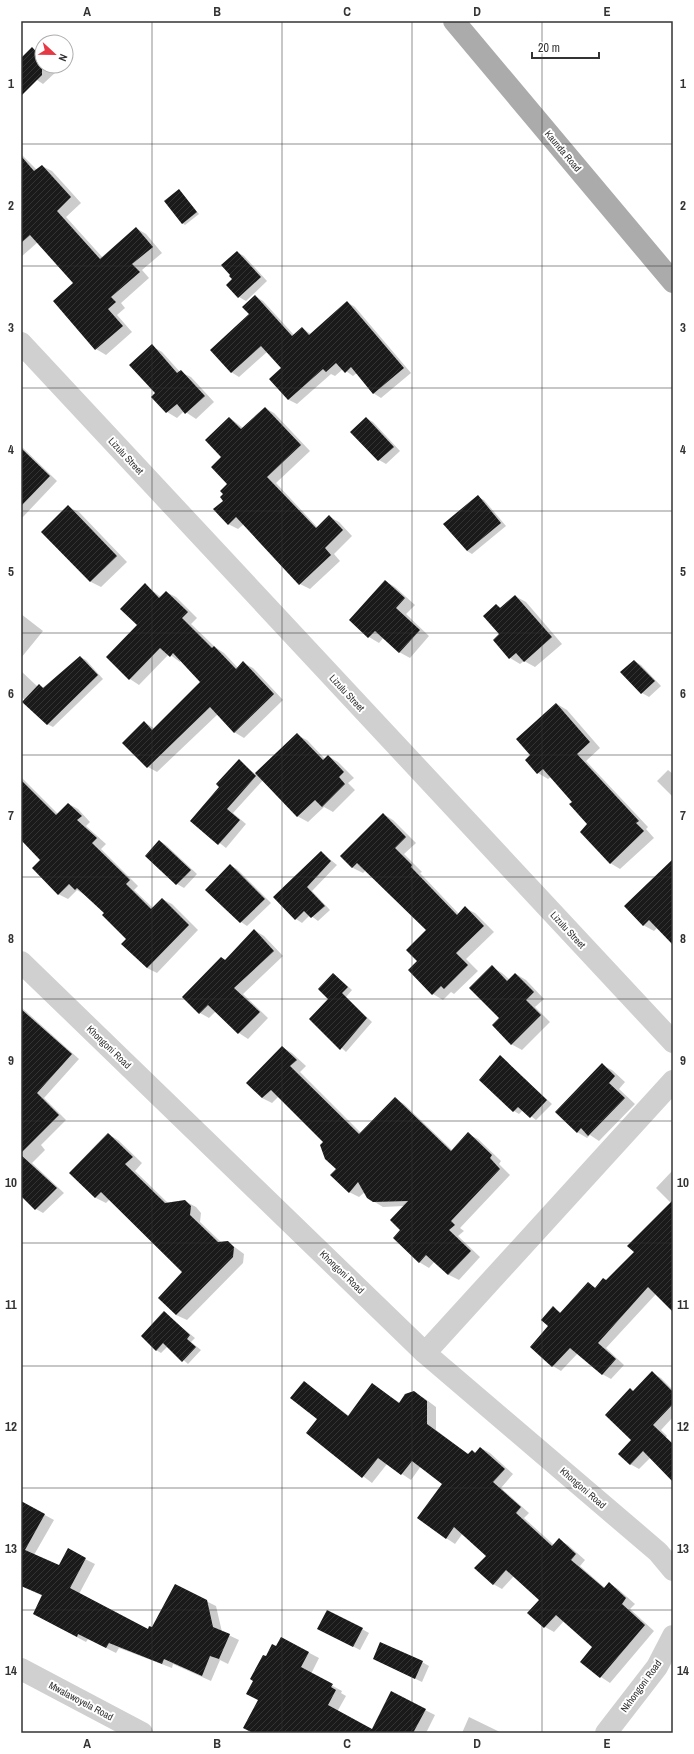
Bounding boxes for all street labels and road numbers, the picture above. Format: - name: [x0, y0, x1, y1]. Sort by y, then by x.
- street label: Kaunda Road: [542, 128, 584, 174]
- street label: Lizulu Street: [106, 435, 147, 478]
- street label: Lizulu Street: [327, 672, 368, 715]
- street label: Lizulu Street: [548, 909, 589, 952]
- street label: Khongoni Road: [84, 1023, 134, 1071]
- street label: Khongoni Road: [317, 1248, 367, 1296]
- street label: Khongoni Road: [557, 1464, 609, 1512]
- street label: Nkhongoni Road: [618, 1657, 664, 1715]
- street label: Mwalawoyela Road: [47, 1679, 115, 1723]

